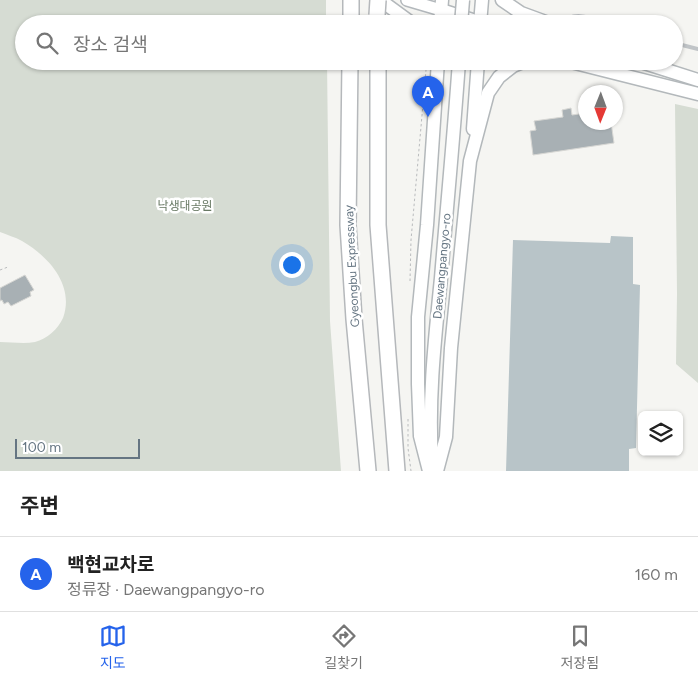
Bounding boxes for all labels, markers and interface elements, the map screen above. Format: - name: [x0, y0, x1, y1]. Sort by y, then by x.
- search box: [15, 15, 683, 70]
- icon: search: [33, 29, 61, 57]
- text: 장소 검색: [73, 33, 148, 56]
- pin: A: [412, 76, 444, 117]
- north arrow: [578, 85, 623, 130]
- park label: 낙생대공원: [157, 199, 213, 213]
- street label: Gyeongbu Expressway: [342, 204, 362, 328]
- street label: Daewangpangyo-ro: [430, 213, 454, 319]
- your location: [279, 252, 305, 278]
- map controls: [638, 411, 683, 456]
- button: layers: [638, 411, 683, 456]
- scale bar: [15, 436, 140, 459]
- text: 100 m: [22, 439, 61, 456]
- text: 주변: [20, 493, 59, 518]
- text: 백현교차로: [67, 553, 154, 576]
- text: A: [30, 565, 42, 584]
- text: 160 m: [635, 565, 678, 584]
- text: 정류장 · Daewangpangyo-ro: [67, 580, 264, 599]
- tab: 지도: [99, 622, 127, 672]
- tab: 길찾기: [324, 622, 363, 672]
- tab: 저장됨: [561, 622, 599, 672]

